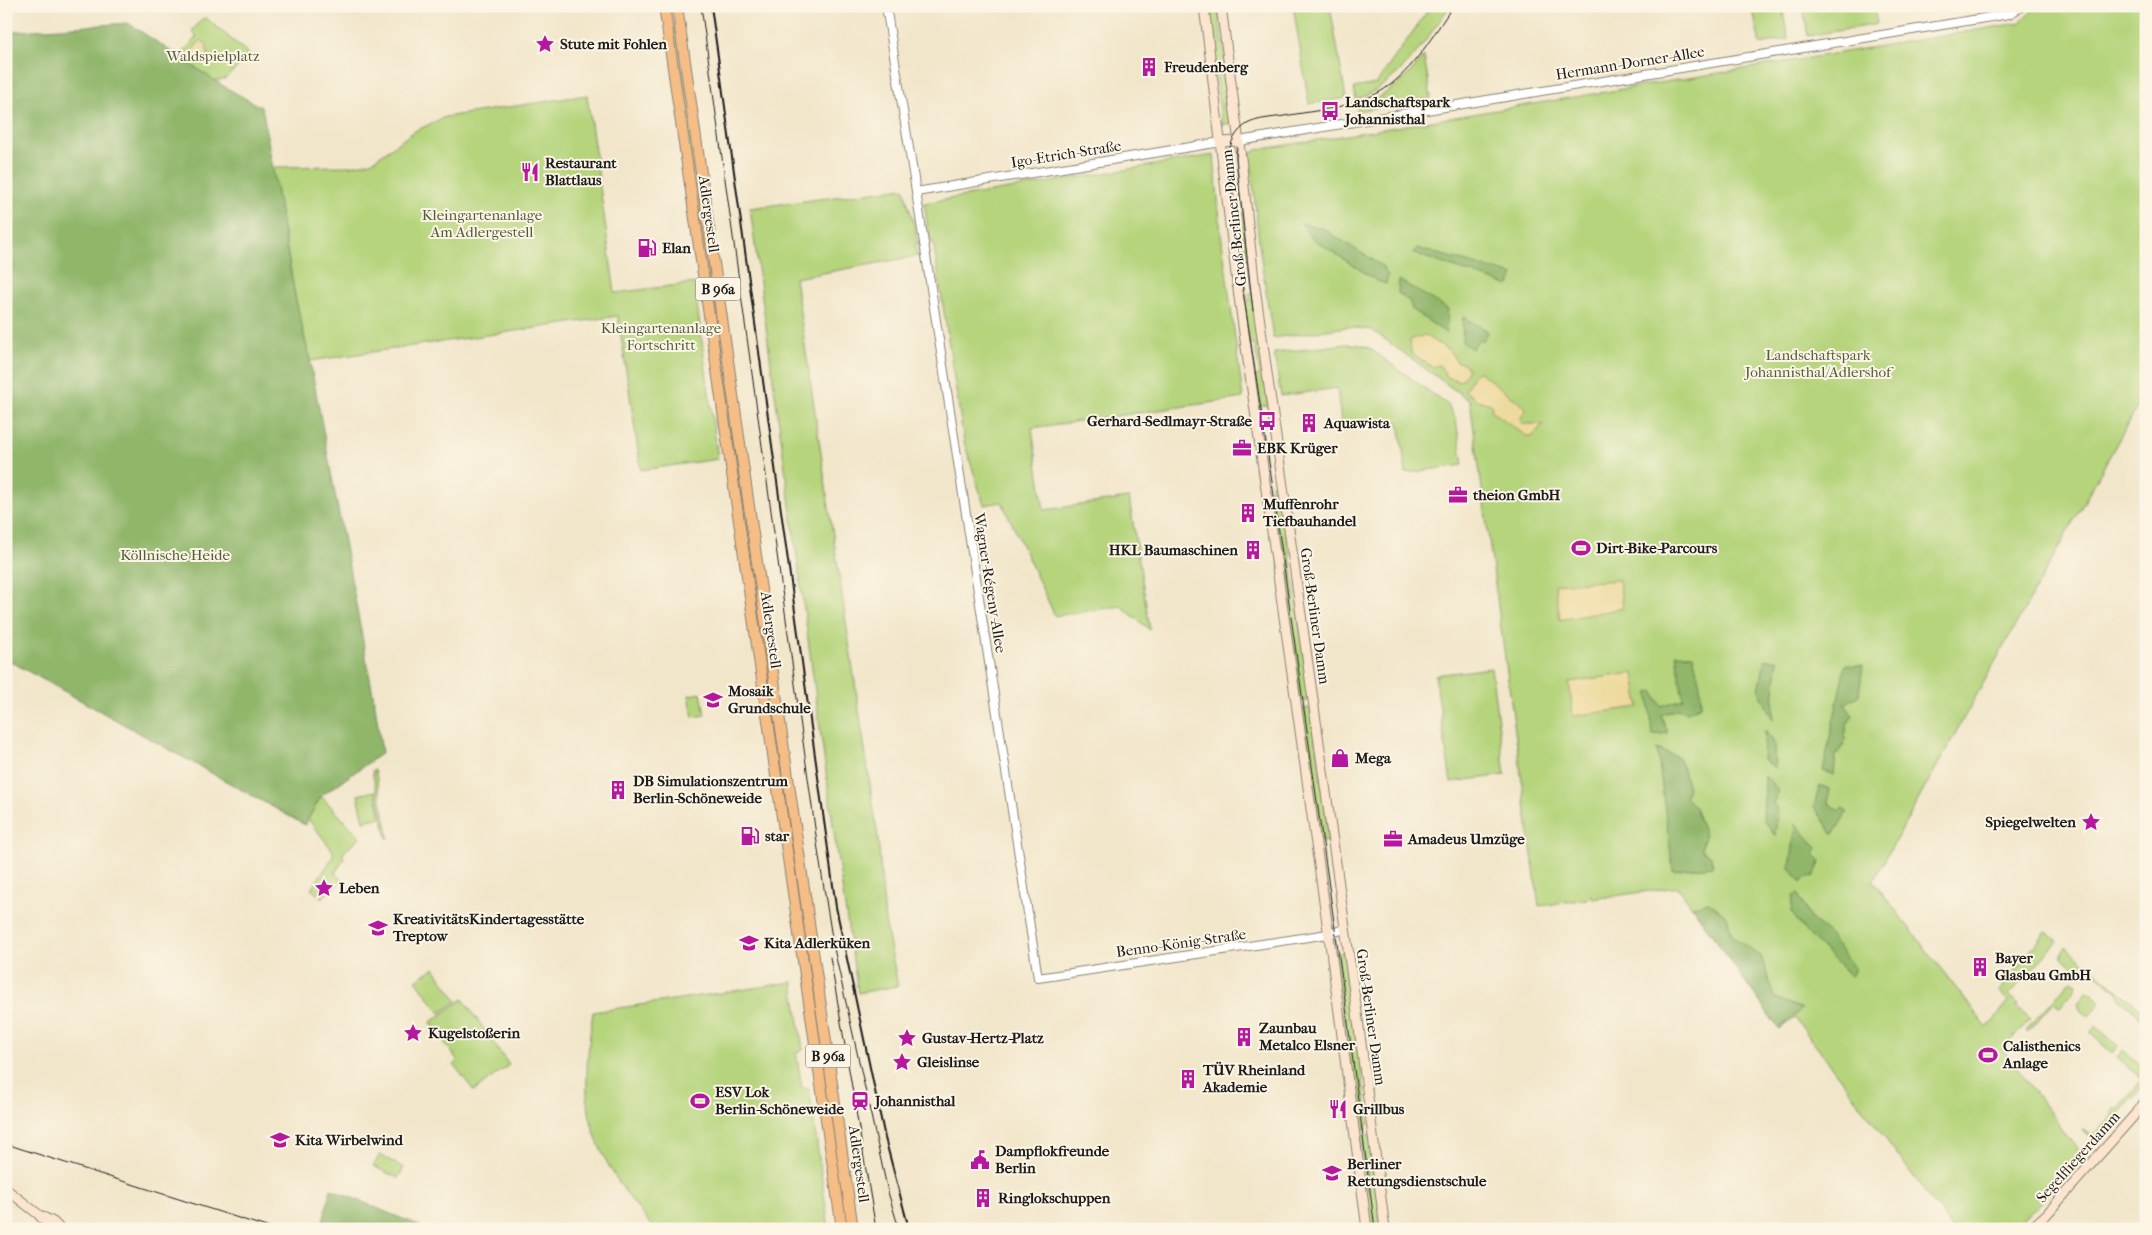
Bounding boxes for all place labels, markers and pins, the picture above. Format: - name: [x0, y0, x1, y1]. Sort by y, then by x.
- place icon: Stute mit Fohlen: [534, 33, 556, 55]
- place label: Stute mit Fohlen: [560, 35, 667, 53]
- building icon: Freudenberg: [1138, 56, 1160, 78]
- place label: Freudenberg: [1163, 58, 1249, 76]
- place label: Landschaftspark Johannisthal: [1343, 93, 1451, 128]
- bus stop icon: Landschaftspark Johannisthal: [1319, 100, 1341, 122]
- place label: Restaurant Blattlaus: [545, 154, 617, 189]
- restaurant icon: Restaurant Blattlaus: [519, 161, 541, 183]
- fuel station icon: Elan: [636, 237, 658, 259]
- place label: Elan: [662, 239, 691, 257]
- bus stop icon: Gerhard-Sedlmayr-Straße: [1256, 410, 1278, 432]
- place label: Gerhard-Sedlmayr-Straße: [1087, 412, 1253, 430]
- building icon: Aquawista: [1298, 412, 1320, 434]
- place label: Aquawista: [1323, 414, 1391, 432]
- office icon: EBK Krüger: [1231, 437, 1253, 459]
- place label: EBK Krüger: [1257, 439, 1338, 457]
- office icon: theion GmbH: [1447, 484, 1469, 506]
- place label: theion GmbH: [1472, 486, 1561, 504]
- place label: Muffenrohr Tiefbauhandel: [1262, 495, 1357, 530]
- building icon: Muffenrohr Tiefbauhandel: [1237, 502, 1259, 524]
- sports icon: Dirt-Bike-Parcours: [1570, 537, 1592, 559]
- building icon: HKL Baumaschinen: [1242, 539, 1264, 561]
- place label: Dirt-Bike-Parcours: [1596, 539, 1718, 557]
- place label: HKL Baumaschinen: [1109, 541, 1238, 559]
- place label: Mosaik Grundschule: [727, 682, 811, 717]
- school or university icon: Mosaik Grundschule: [702, 689, 724, 711]
- shop icon: Mega: [1329, 747, 1351, 769]
- place label: Mega: [1354, 749, 1392, 767]
- place label: DB Simulationszentrum Berlin-Schöneweide: [633, 772, 789, 807]
- building icon: DB Simulationszentrum Berlin-Schöneweide: [607, 779, 629, 801]
- place icon: Spiegelwelten: [2080, 811, 2102, 833]
- place label: Spiegelwelten: [1985, 813, 2076, 831]
- fuel station icon: star: [739, 825, 761, 847]
- place label: star: [765, 827, 790, 845]
- office icon: Amadeus Umzüge: [1382, 828, 1404, 850]
- place label: Amadeus Umzüge: [1407, 830, 1525, 848]
- place icon: Leben: [313, 877, 335, 899]
- place label: Leben: [339, 879, 380, 897]
- place label: KreativitätsKindertagesstätte Treptow: [392, 910, 585, 945]
- school or university icon: KreativitätsKindertagesstätte Treptow: [367, 917, 389, 939]
- school or university icon: Kita Adlerküken: [738, 932, 760, 954]
- place label: Kita Adlerküken: [764, 934, 870, 952]
- place label: Bayer Glasbau GmbH: [1995, 949, 2091, 984]
- building icon: Bayer Glasbau GmbH: [1969, 956, 1991, 978]
- place label: Zaunbau Metalco Elsner: [1258, 1019, 1356, 1054]
- place icon: Kugelstoßerin: [402, 1022, 424, 1044]
- place label: Kugelstoßerin: [428, 1024, 520, 1042]
- building icon: Zaunbau Metalco Elsner: [1233, 1026, 1255, 1048]
- place icon: Gustav-Hertz-Platz: [896, 1027, 918, 1049]
- place label: Gustav-Hertz-Platz: [922, 1029, 1044, 1047]
- place label: Calisthenics Anlage: [2002, 1037, 2081, 1072]
- sports icon: Calisthenics Anlage: [1977, 1044, 1999, 1066]
- place icon: Gleislinse: [891, 1051, 913, 1073]
- place label: Gleislinse: [917, 1053, 980, 1071]
- place label: TÜV Rheinland Akademie: [1202, 1061, 1306, 1096]
- building icon: TÜV Rheinland Akademie: [1177, 1068, 1199, 1090]
- place label: ESV Lok Berlin-Schöneweide: [715, 1083, 845, 1118]
- sports icon: ESV Lok Berlin-Schöneweide: [689, 1090, 711, 1112]
- station icon: Johannisthal: [849, 1090, 871, 1112]
- place label: Johannisthal: [873, 1092, 956, 1110]
- restaurant icon: Grillbus: [1327, 1098, 1349, 1120]
- place label: Grillbus: [1353, 1100, 1405, 1118]
- school or university icon: Kita Wirbelwind: [269, 1129, 291, 1151]
- place label: Kita Wirbelwind: [295, 1131, 404, 1149]
- place label: Dampflokfreunde Berlin: [995, 1142, 1110, 1177]
- public building icon: Dampflokfreunde Berlin: [969, 1149, 991, 1171]
- place label: Berliner Rettungsdienstschule: [1347, 1155, 1487, 1190]
- school or university icon: Berliner Rettungsdienstschule: [1321, 1162, 1343, 1184]
- building icon: Ringlokschuppen: [972, 1187, 994, 1209]
- place label: Ringlokschuppen: [998, 1189, 1111, 1207]

